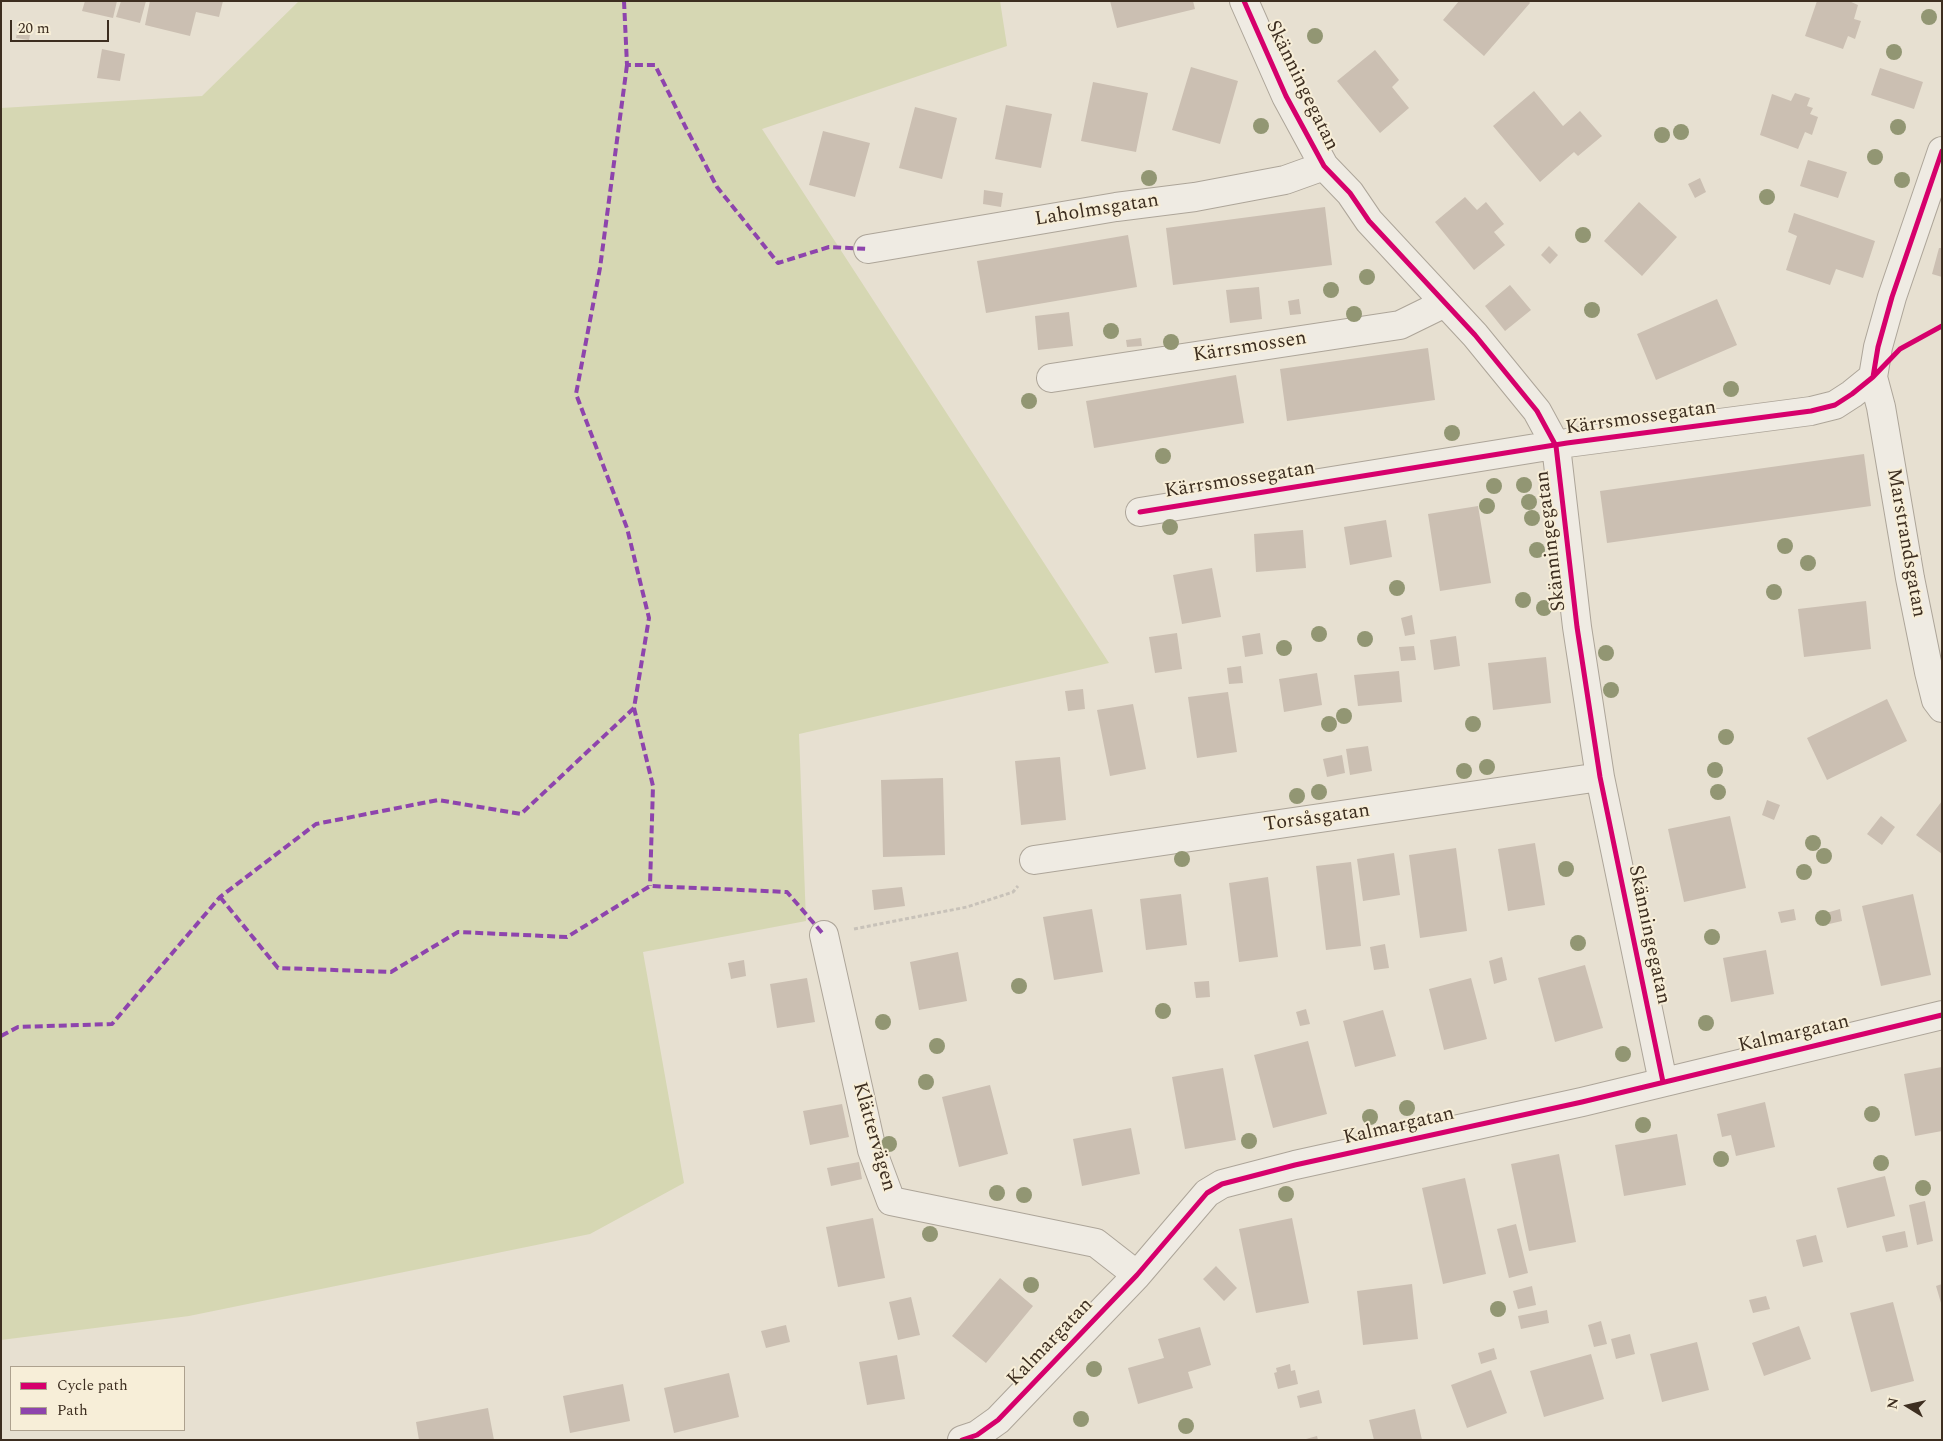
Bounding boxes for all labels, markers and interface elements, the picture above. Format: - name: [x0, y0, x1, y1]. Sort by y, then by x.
- scale bar: [12, 10, 111, 42]
- text: 20 m: [18, 17, 50, 40]
- street label: Skänningegatan: [1259, 17, 1343, 155]
- street label: Laholmsgatan: [1033, 189, 1161, 233]
- street label: Kärrsmossen: [1191, 327, 1309, 369]
- street label: Kärrsmossegatan: [1564, 397, 1718, 441]
- street label: Kärrsmossegatan: [1163, 457, 1317, 505]
- street label: Marstrandsgatan: [1880, 467, 1930, 619]
- street label: Skänningegatan: [1531, 469, 1573, 613]
- street label: Torsåsgatan: [1262, 800, 1372, 838]
- street label: Skänningegatan: [1622, 863, 1674, 1007]
- street label: Kalmargatan: [1736, 1011, 1852, 1059]
- street label: Klättervägen: [846, 1080, 900, 1194]
- street label: Kalmargatan: [1341, 1103, 1457, 1151]
- street label: Kalmargatan: [1003, 1294, 1099, 1392]
- legend: [10, 1366, 185, 1431]
- text: Cycle path: [57, 1374, 128, 1397]
- north arrow: [1883, 1381, 1933, 1431]
- text: N: [1881, 1396, 1904, 1411]
- text: Path: [57, 1399, 88, 1422]

